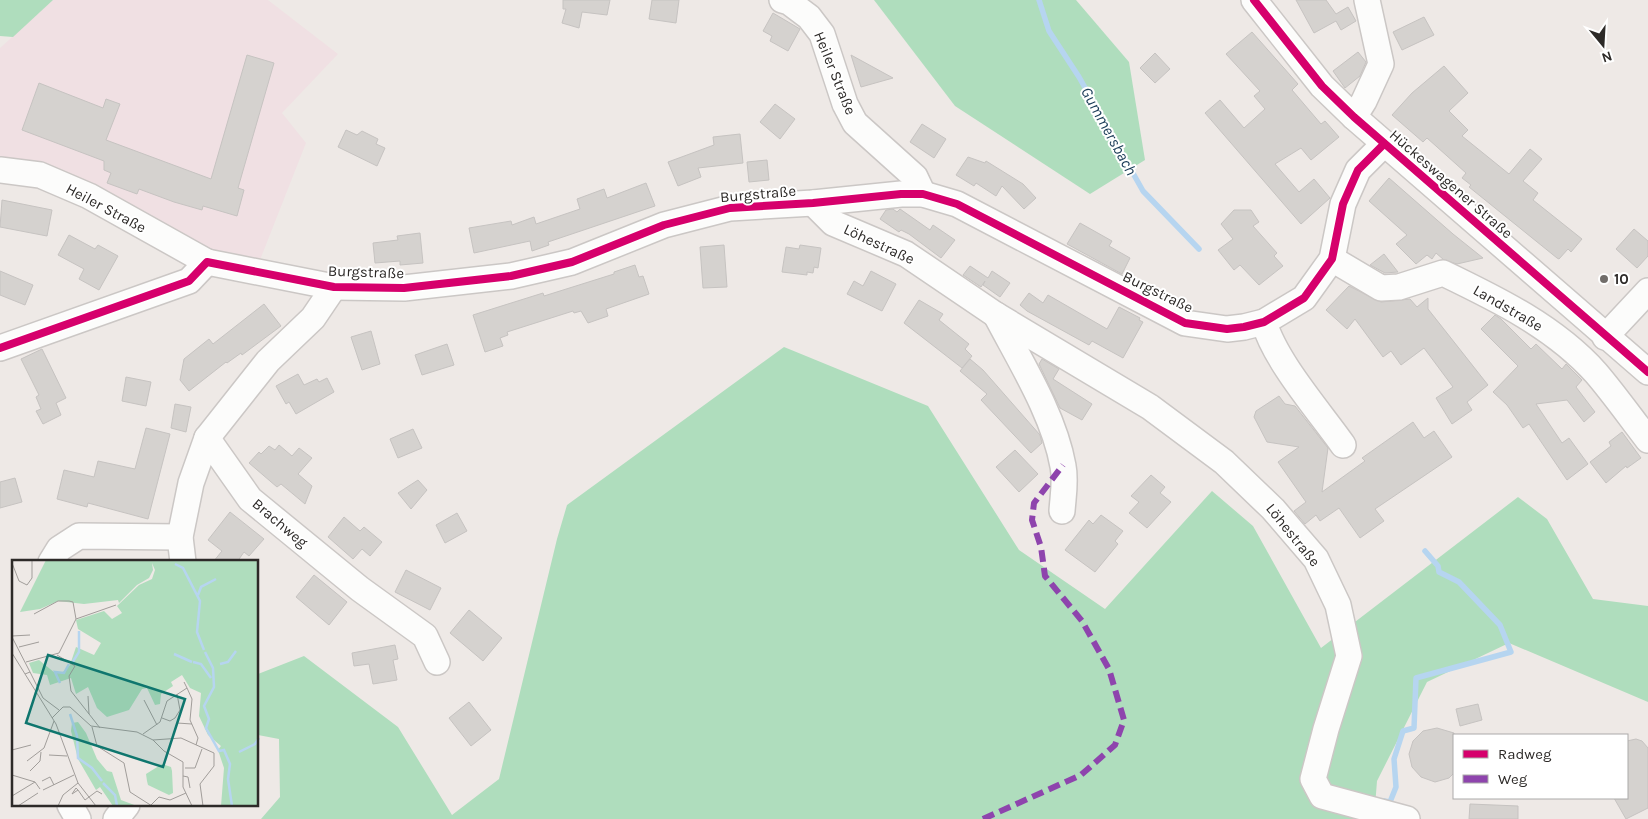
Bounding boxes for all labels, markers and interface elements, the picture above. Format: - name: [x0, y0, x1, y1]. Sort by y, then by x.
- north arrow: [1578, 20, 1628, 70]
- street label: Heiler Straße: [810, 29, 860, 117]
- text: N: [1599, 47, 1614, 67]
- water label: Gummersbach: [1077, 84, 1141, 178]
- street label: Hückeswagener Straße: [1386, 126, 1516, 242]
- street label: Heiler Straße: [63, 179, 149, 237]
- street label: Burgstraße: [719, 182, 797, 206]
- street label: Löhestraße: [841, 220, 917, 268]
- street label: Burgstraße: [328, 262, 404, 282]
- street label: Burgstraße: [1120, 267, 1196, 317]
- place label: 10: [1614, 270, 1629, 288]
- marker: 10: [1598, 273, 1610, 285]
- street label: Landstraße: [1470, 281, 1546, 335]
- street label: Brachweg: [249, 495, 312, 552]
- street label: Löhestraße: [1262, 500, 1324, 570]
- inset map: [12, 560, 259, 806]
- legend: [1453, 734, 1628, 799]
- text: Radweg: [1498, 745, 1552, 763]
- text: Weg: [1498, 770, 1528, 788]

